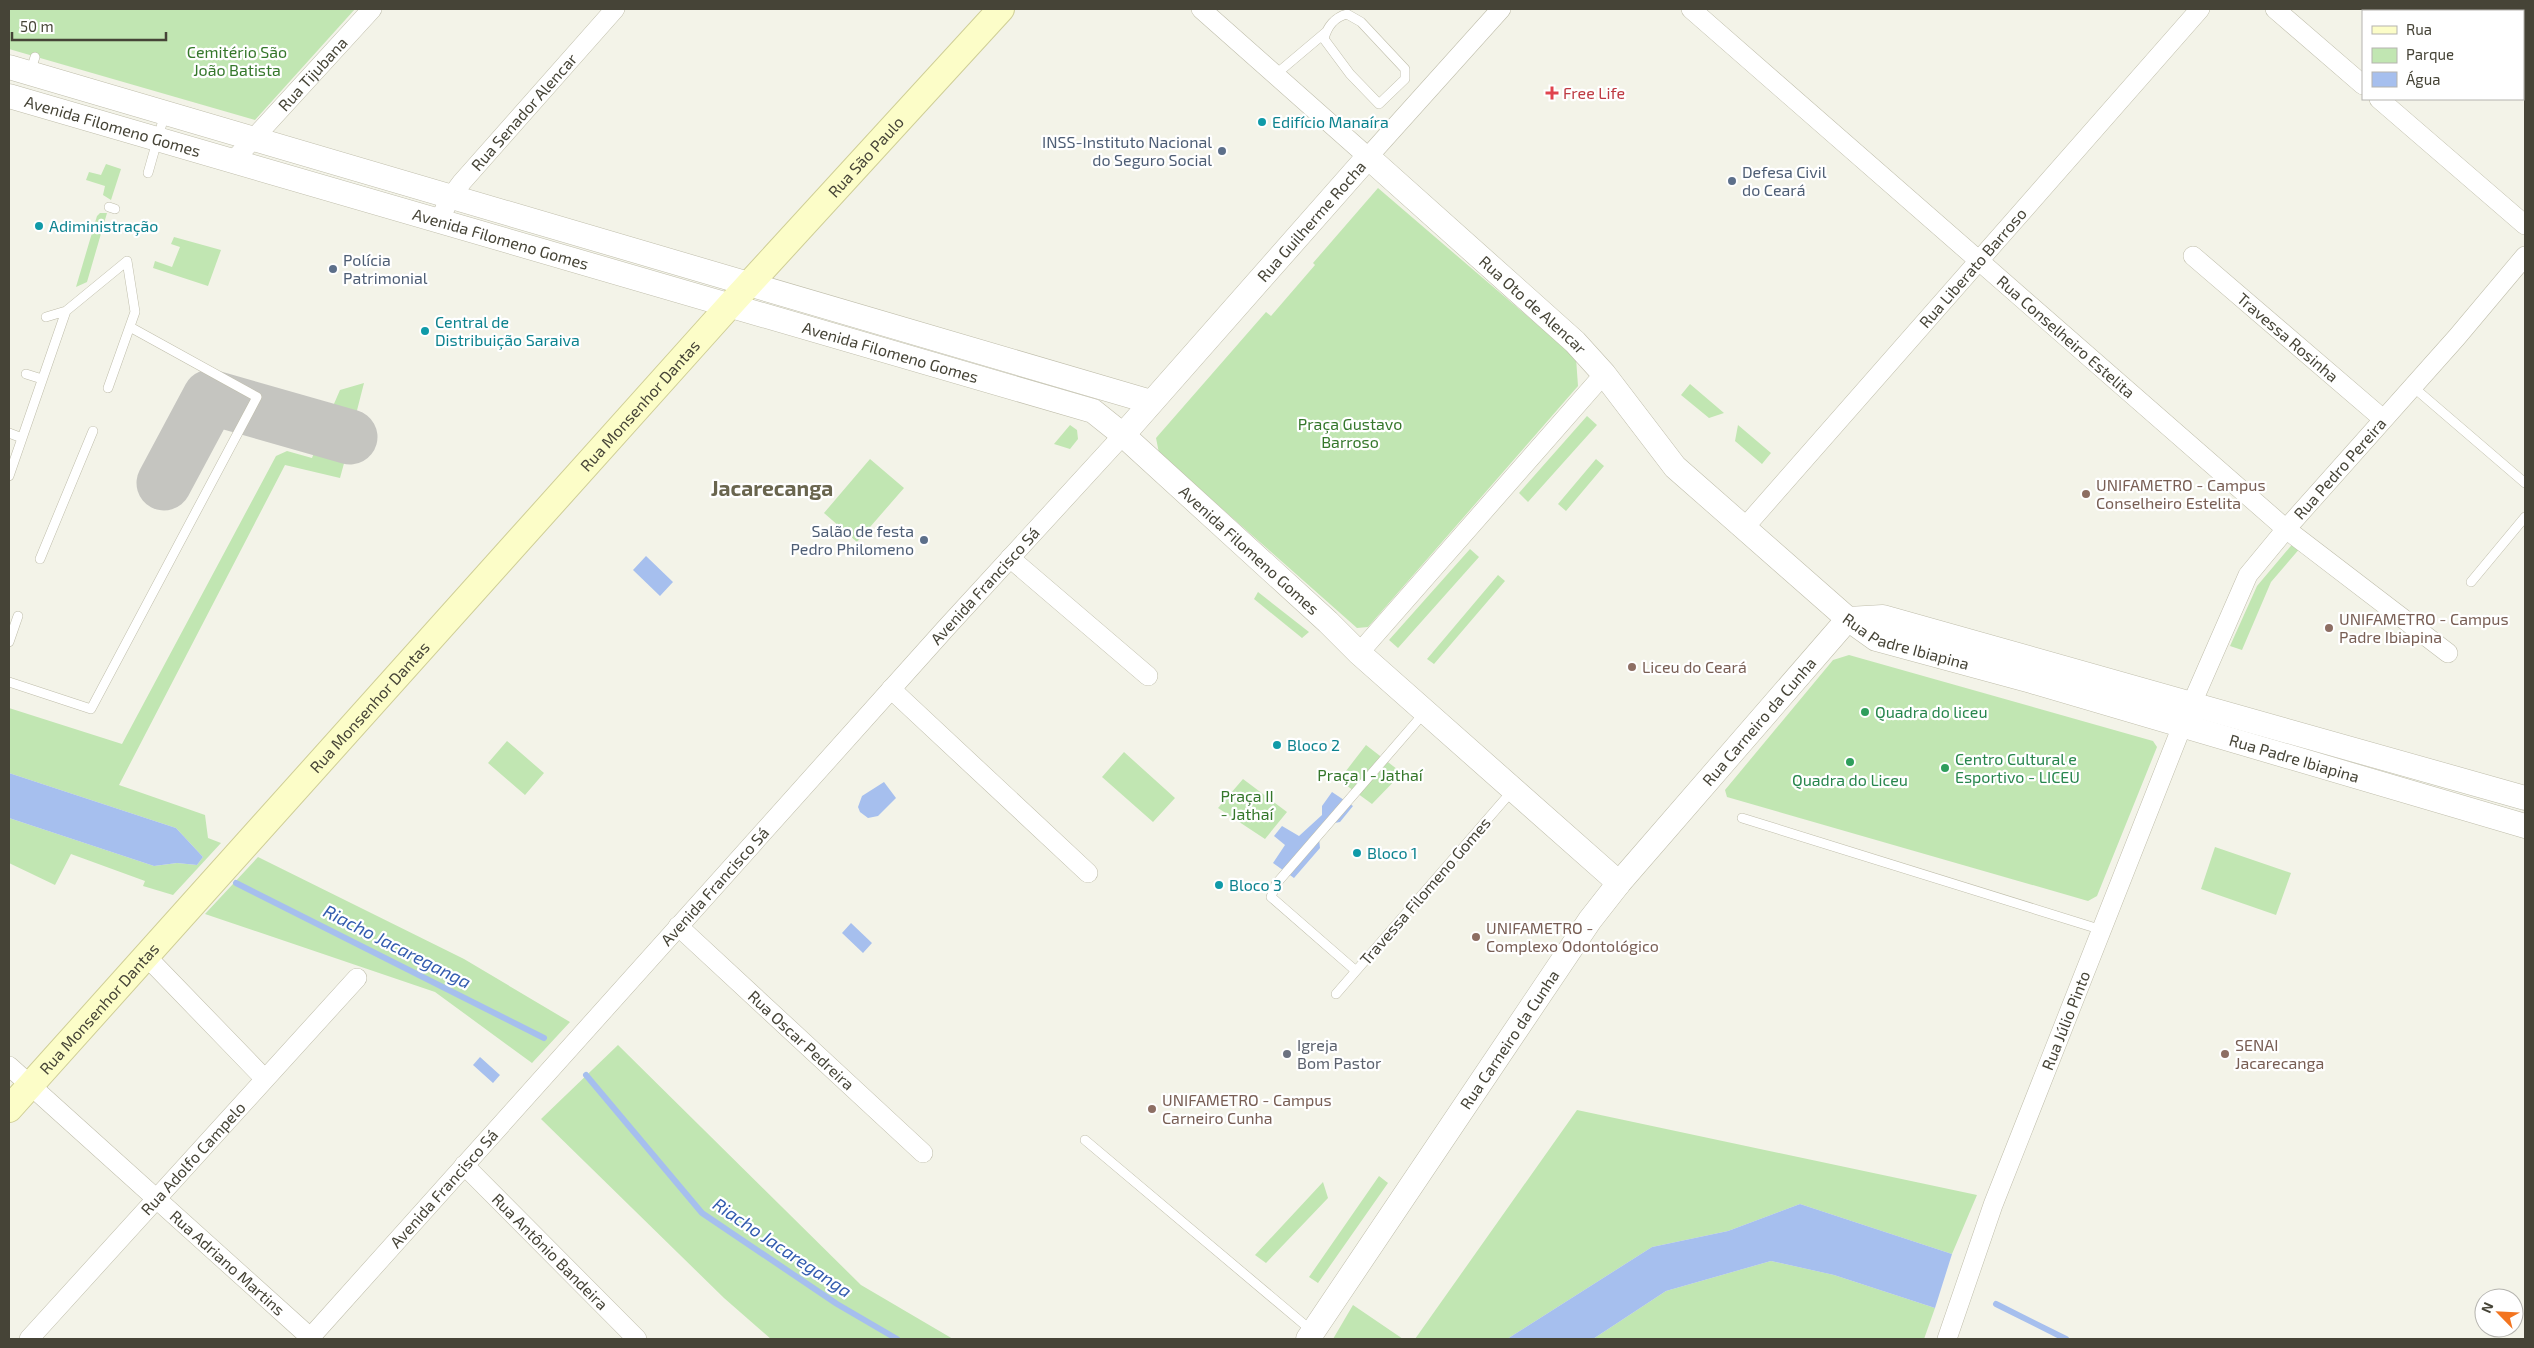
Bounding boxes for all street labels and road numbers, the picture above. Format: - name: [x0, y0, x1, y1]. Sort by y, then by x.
- street label: Rua Tijubana: [274, 33, 351, 114]
- street label: Rua Senador Alencar: [467, 49, 581, 174]
- street label: Avenida Filomeno Gomes: [23, 91, 203, 160]
- street label: Rua São Paulo: [824, 112, 907, 201]
- street label: Rua Guilherme Rocha: [1253, 157, 1369, 285]
- street label: Avenida Filomeno Gomes: [411, 204, 591, 273]
- street label: Rua Liberato Barroso: [1915, 204, 2030, 331]
- street label: Rua Oto de Alencar: [1476, 251, 1591, 358]
- street label: Rua Conselheiro Estelita: [1994, 271, 2139, 402]
- street label: Travessa Rosinha: [2234, 288, 2343, 386]
- street label: Avenida Filomeno Gomes: [800, 317, 981, 386]
- street label: Rua Monsenhor Dantas: [576, 336, 703, 475]
- street label: Rua Pedro Pereira: [2289, 414, 2390, 523]
- street label: Avenida Filomeno Gomes: [1176, 481, 1323, 618]
- street label: Avenida Francisco Sá: [926, 523, 1043, 648]
- street label: Rua Padre Ibiapina: [1840, 609, 1971, 673]
- street label: Rua Monsenhor Dantas: [305, 637, 433, 776]
- street label: Rua Carneiro da Cunha: [1698, 653, 1820, 789]
- street label: Rua Padre Ibiapina: [2227, 730, 2362, 786]
- street label: Travessa Filomeno Gomes: [1355, 813, 1494, 968]
- street label: Avenida Francisco Sá: [656, 823, 772, 949]
- street label: Rua Monsenhor Dantas: [35, 939, 162, 1078]
- street label: Rua Carneiro da Cunha: [1456, 966, 1563, 1112]
- street label: Rua Júlio Pinto: [2037, 968, 2093, 1073]
- street label: Rua Oscar Pedreira: [745, 986, 859, 1094]
- street label: Rua Adolfo Campelo: [137, 1098, 249, 1219]
- street label: Avenida Francisco Sá: [385, 1125, 501, 1251]
- street label: Rua Antônio Bandeira: [489, 1189, 612, 1313]
- street label: Rua Adriano Martins: [166, 1206, 289, 1319]

